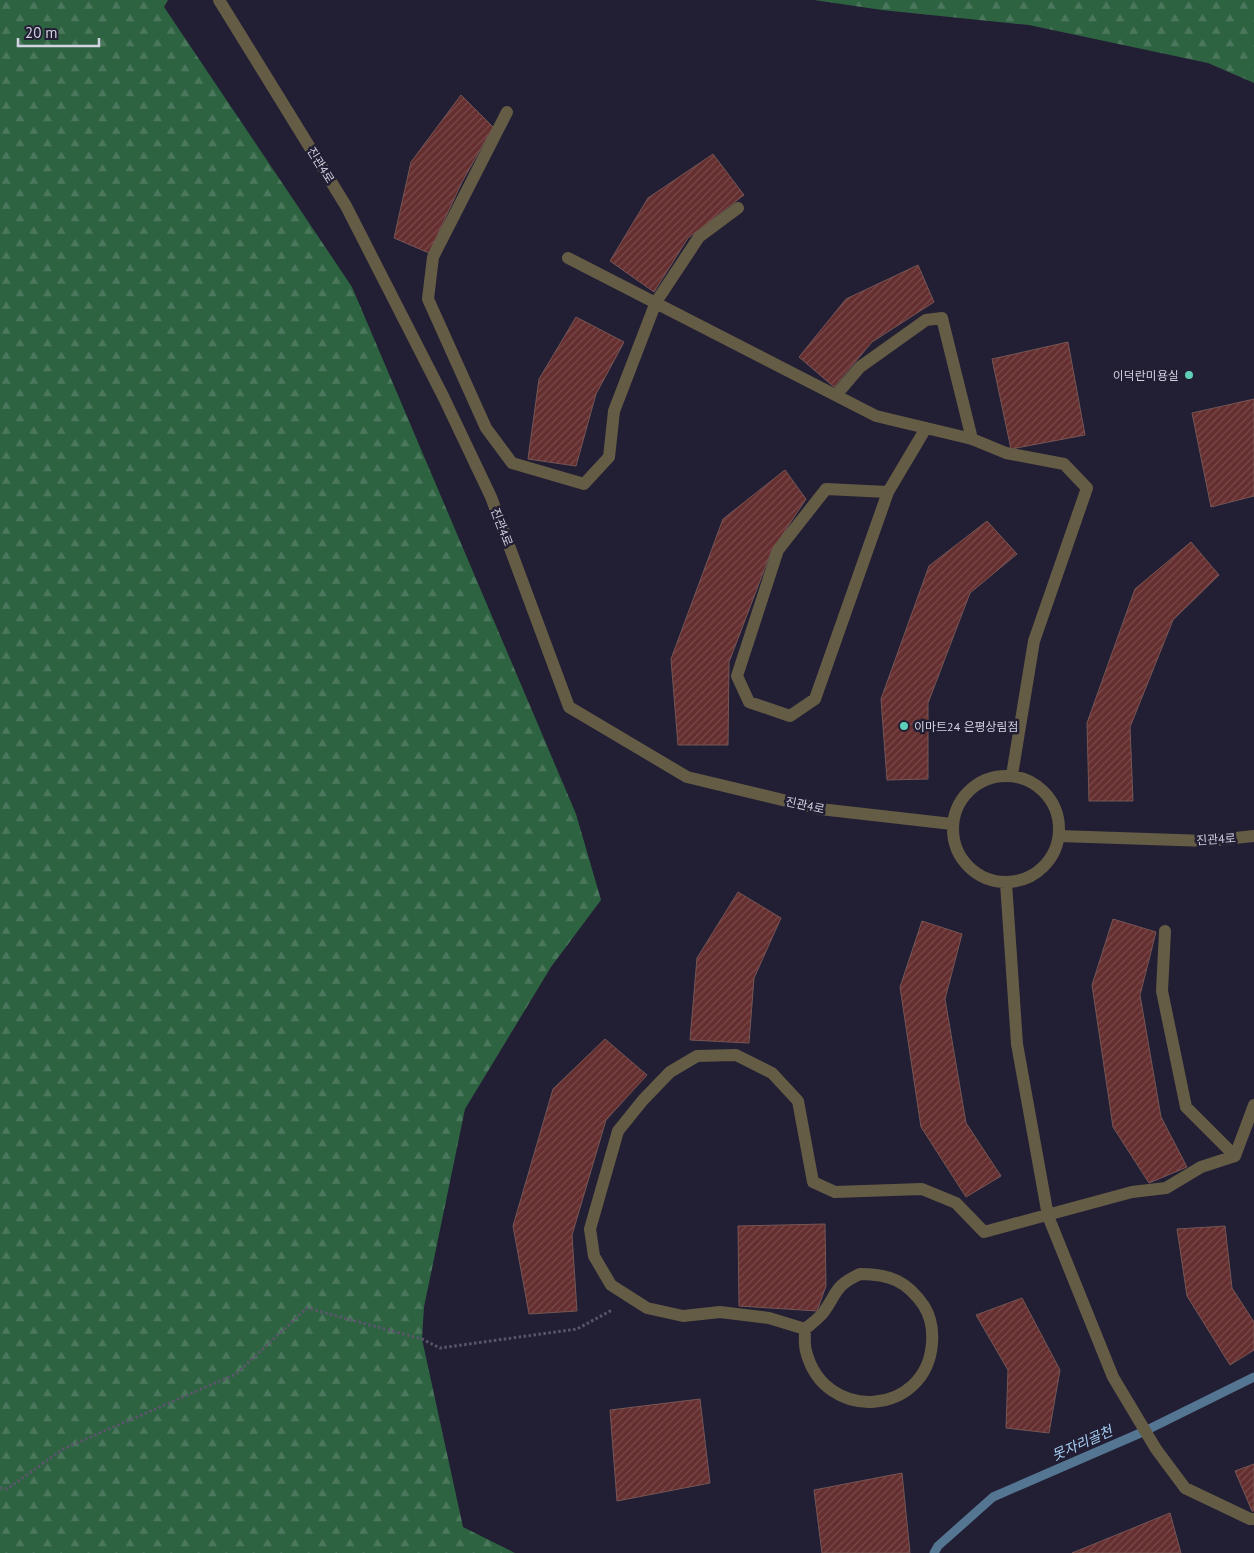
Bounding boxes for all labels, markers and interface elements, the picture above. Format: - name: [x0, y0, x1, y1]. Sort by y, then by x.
- scale bar: [18, 15, 99, 47]
- text: 20 m: [25, 23, 58, 42]
- street label: 진관4로: [304, 144, 338, 186]
- place label: 이덕란미용실: [1113, 368, 1179, 383]
- marker: 이덕란미용실: [1183, 369, 1195, 381]
- street label: 진관4로: [488, 506, 516, 548]
- place label: 이마트24 은평상림점: [914, 719, 1019, 734]
- marker: 이마트24 은평상림점: [898, 720, 910, 732]
- street label: 진관4로: [784, 794, 826, 816]
- street label: 진관4로: [1196, 830, 1236, 848]
- water label: 못자리골천: [1049, 1421, 1116, 1464]

